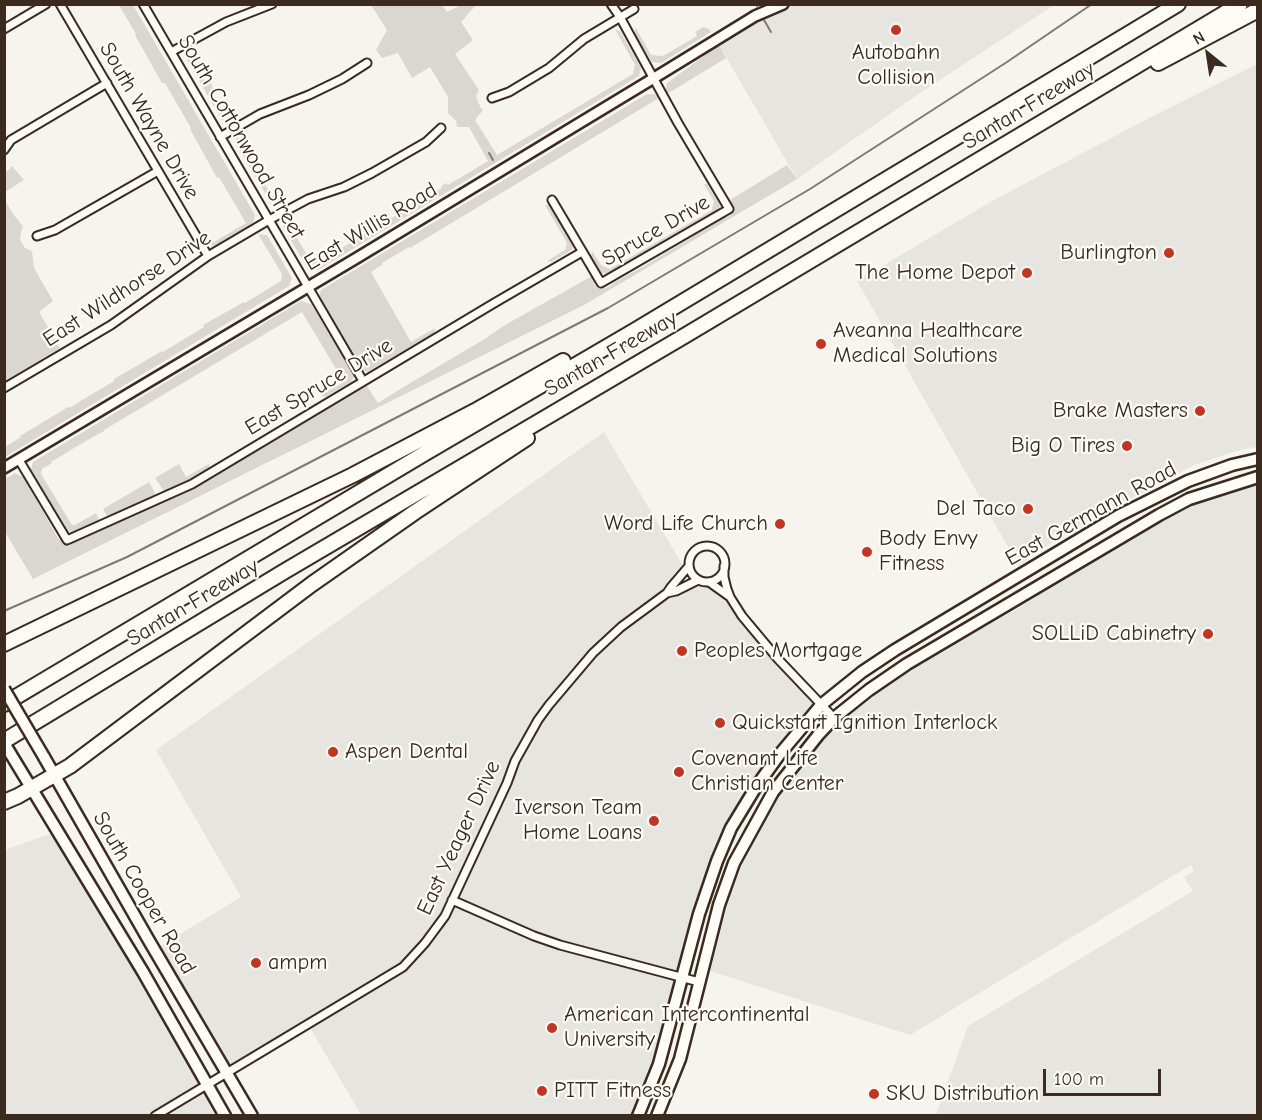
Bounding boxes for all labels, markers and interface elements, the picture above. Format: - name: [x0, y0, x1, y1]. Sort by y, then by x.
- marker: Autobahn Collision: [889, 23, 903, 37]
- north arrow: [1178, 24, 1238, 84]
- text: N: [1190, 28, 1208, 49]
- street label: South Cottonwood Street: [172, 30, 310, 244]
- street label: South Wayne Drive: [93, 38, 205, 204]
- place label: Autobahn Collision: [852, 40, 940, 92]
- street label: Santan Freeway: [958, 56, 1100, 156]
- street label: East Willis Road: [300, 177, 442, 277]
- street label: Spruce Drive: [597, 190, 715, 272]
- street label: East Wildhorse Drive: [38, 225, 216, 353]
- place label: Burlington: [1060, 240, 1157, 266]
- marker: Burlington: [1162, 246, 1176, 260]
- place label: The Home Depot: [855, 260, 1015, 286]
- marker: The Home Depot: [1020, 266, 1034, 280]
- street label: Santan Freeway: [540, 305, 682, 403]
- place label: Aveanna Healthcare Medical Solutions: [833, 318, 1022, 370]
- street label: East Spruce Drive: [240, 333, 398, 441]
- marker: Aveanna Healthcare Medical Solutions: [814, 337, 828, 351]
- place label: Brake Masters: [1053, 398, 1188, 424]
- marker: Brake Masters: [1193, 404, 1207, 418]
- place label: Big O Tires: [1011, 433, 1115, 459]
- marker: Big O Tires: [1120, 439, 1134, 453]
- street label: East Germann Road: [1001, 456, 1181, 572]
- place label: Del Taco: [936, 496, 1016, 522]
- marker: Del Taco: [1021, 502, 1035, 516]
- place label: Word Life Church: [604, 511, 768, 537]
- marker: Word Life Church: [773, 517, 787, 531]
- place label: Body Envy Fitness: [879, 526, 978, 578]
- marker: Body Envy Fitness: [860, 545, 874, 559]
- street label: Santan Freeway: [122, 553, 264, 653]
- place label: SOLLiD Cabinetry: [1032, 621, 1196, 647]
- marker: SOLLiD Cabinetry: [1201, 627, 1215, 641]
- place label: Peoples Mortgage: [694, 638, 862, 664]
- marker: Peoples Mortgage: [675, 644, 689, 658]
- place label: Quickstart Ignition Interlock: [732, 710, 997, 736]
- marker: Quickstart Ignition Interlock: [713, 716, 727, 730]
- place label: Aspen Dental: [345, 739, 468, 765]
- marker: Aspen Dental: [326, 745, 340, 759]
- place label: Covenant Life Christian Center: [691, 746, 843, 798]
- street label: East Yeager Drive: [412, 756, 506, 920]
- marker: Covenant Life Christian Center: [672, 765, 686, 779]
- place label: Iverson Team Home Loans: [514, 795, 642, 846]
- street label: South Cooper Road: [87, 807, 201, 979]
- marker: Iverson Team Home Loans: [647, 814, 661, 828]
- place label: ampm: [268, 950, 327, 976]
- marker: ampm: [249, 956, 263, 970]
- place label: American Intercontinental University: [564, 1002, 810, 1054]
- marker: American Intercontinental University: [545, 1021, 559, 1035]
- scale bar: [1046, 1057, 1164, 1095]
- text: 100 m: [1054, 1069, 1104, 1090]
- place label: PITT Fitness: [554, 1078, 671, 1104]
- place label: SKU Distribution: [886, 1081, 1039, 1107]
- marker: PITT Fitness: [535, 1084, 549, 1098]
- marker: SKU Distribution: [867, 1087, 881, 1101]

